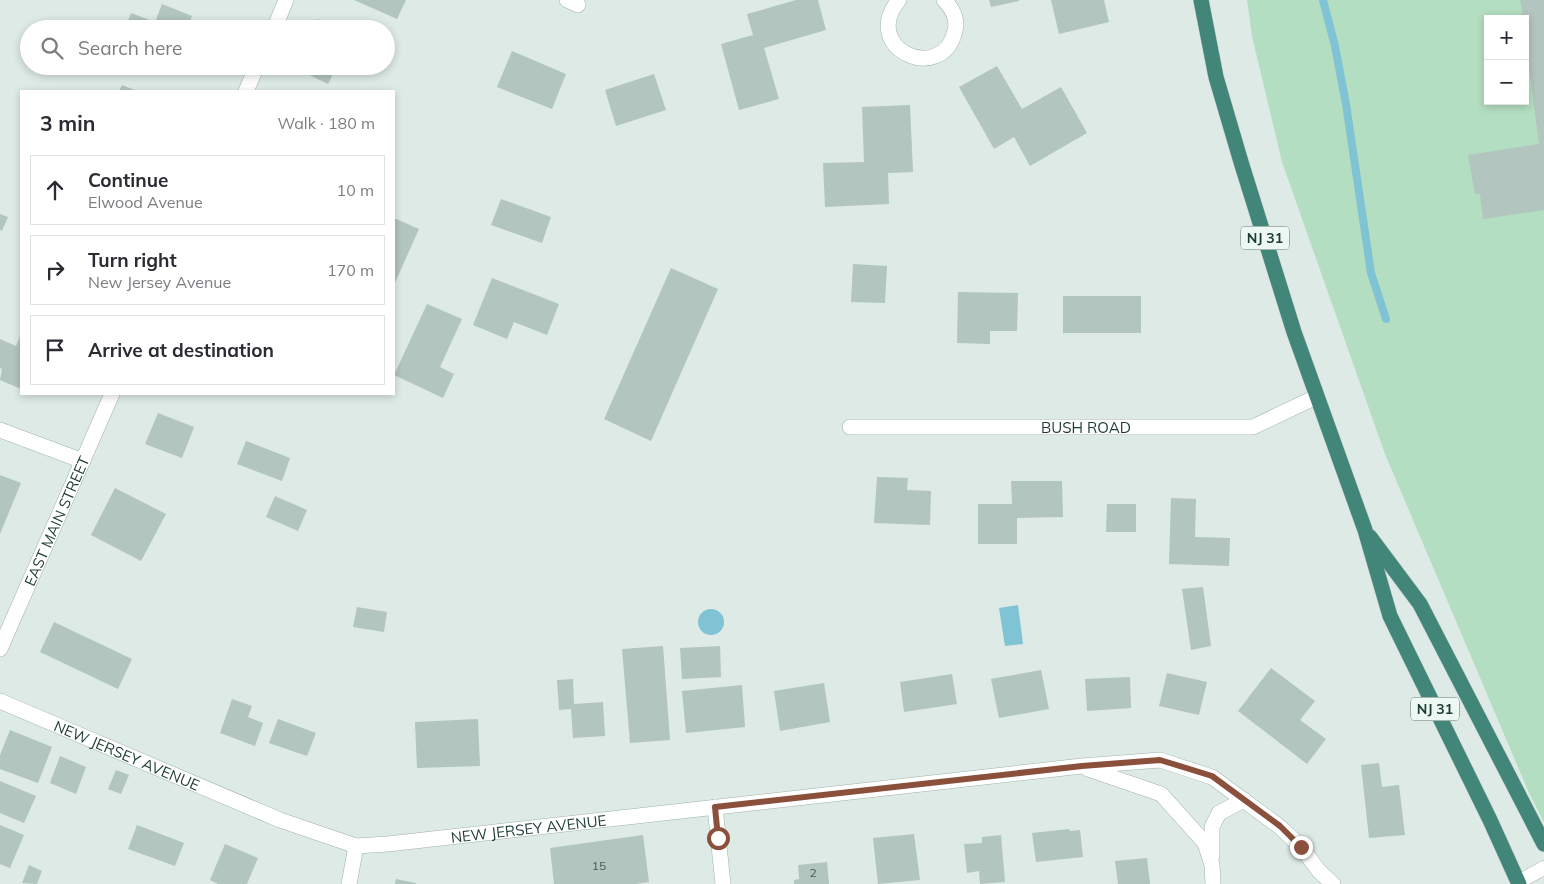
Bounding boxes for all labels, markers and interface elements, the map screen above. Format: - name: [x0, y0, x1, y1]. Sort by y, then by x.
- map controls: [1484, 15, 1529, 105]
- button: +: [1484, 15, 1529, 60]
- search box: [20, 20, 395, 75]
- icon: search: [38, 34, 66, 62]
- text: Search here: [78, 36, 182, 60]
- button: −: [1484, 60, 1529, 105]
- text: 3 min: [40, 110, 95, 136]
- text: Walk · 180 m: [277, 113, 375, 133]
- text: Continue: [88, 168, 168, 192]
- icon: ahead: [41, 176, 69, 204]
- text: 10 m: [337, 180, 374, 200]
- text: Elwood Avenue: [88, 192, 203, 212]
- road number: NJ 31: [1241, 227, 1289, 250]
- text: Turn right: [88, 248, 177, 272]
- icon: right: [41, 256, 69, 284]
- text: 170 m: [327, 260, 374, 280]
- text: New Jersey Avenue: [88, 272, 231, 292]
- icon: arrive: [41, 336, 69, 364]
- text: Arrive at destination: [88, 338, 274, 362]
- street label: BUSH ROAD: [1041, 418, 1131, 437]
- street label: EAST MAIN STREET: [20, 453, 93, 589]
- road number: NJ 31: [1411, 698, 1459, 721]
- street label: NEW JERSEY AVENUE: [51, 716, 203, 794]
- street label: NEW JERSEY AVENUE: [450, 810, 607, 846]
- route start: [707, 827, 730, 850]
- route end: [1290, 836, 1313, 859]
- house number: 15: [592, 858, 606, 873]
- house number: 2: [809, 865, 817, 880]

